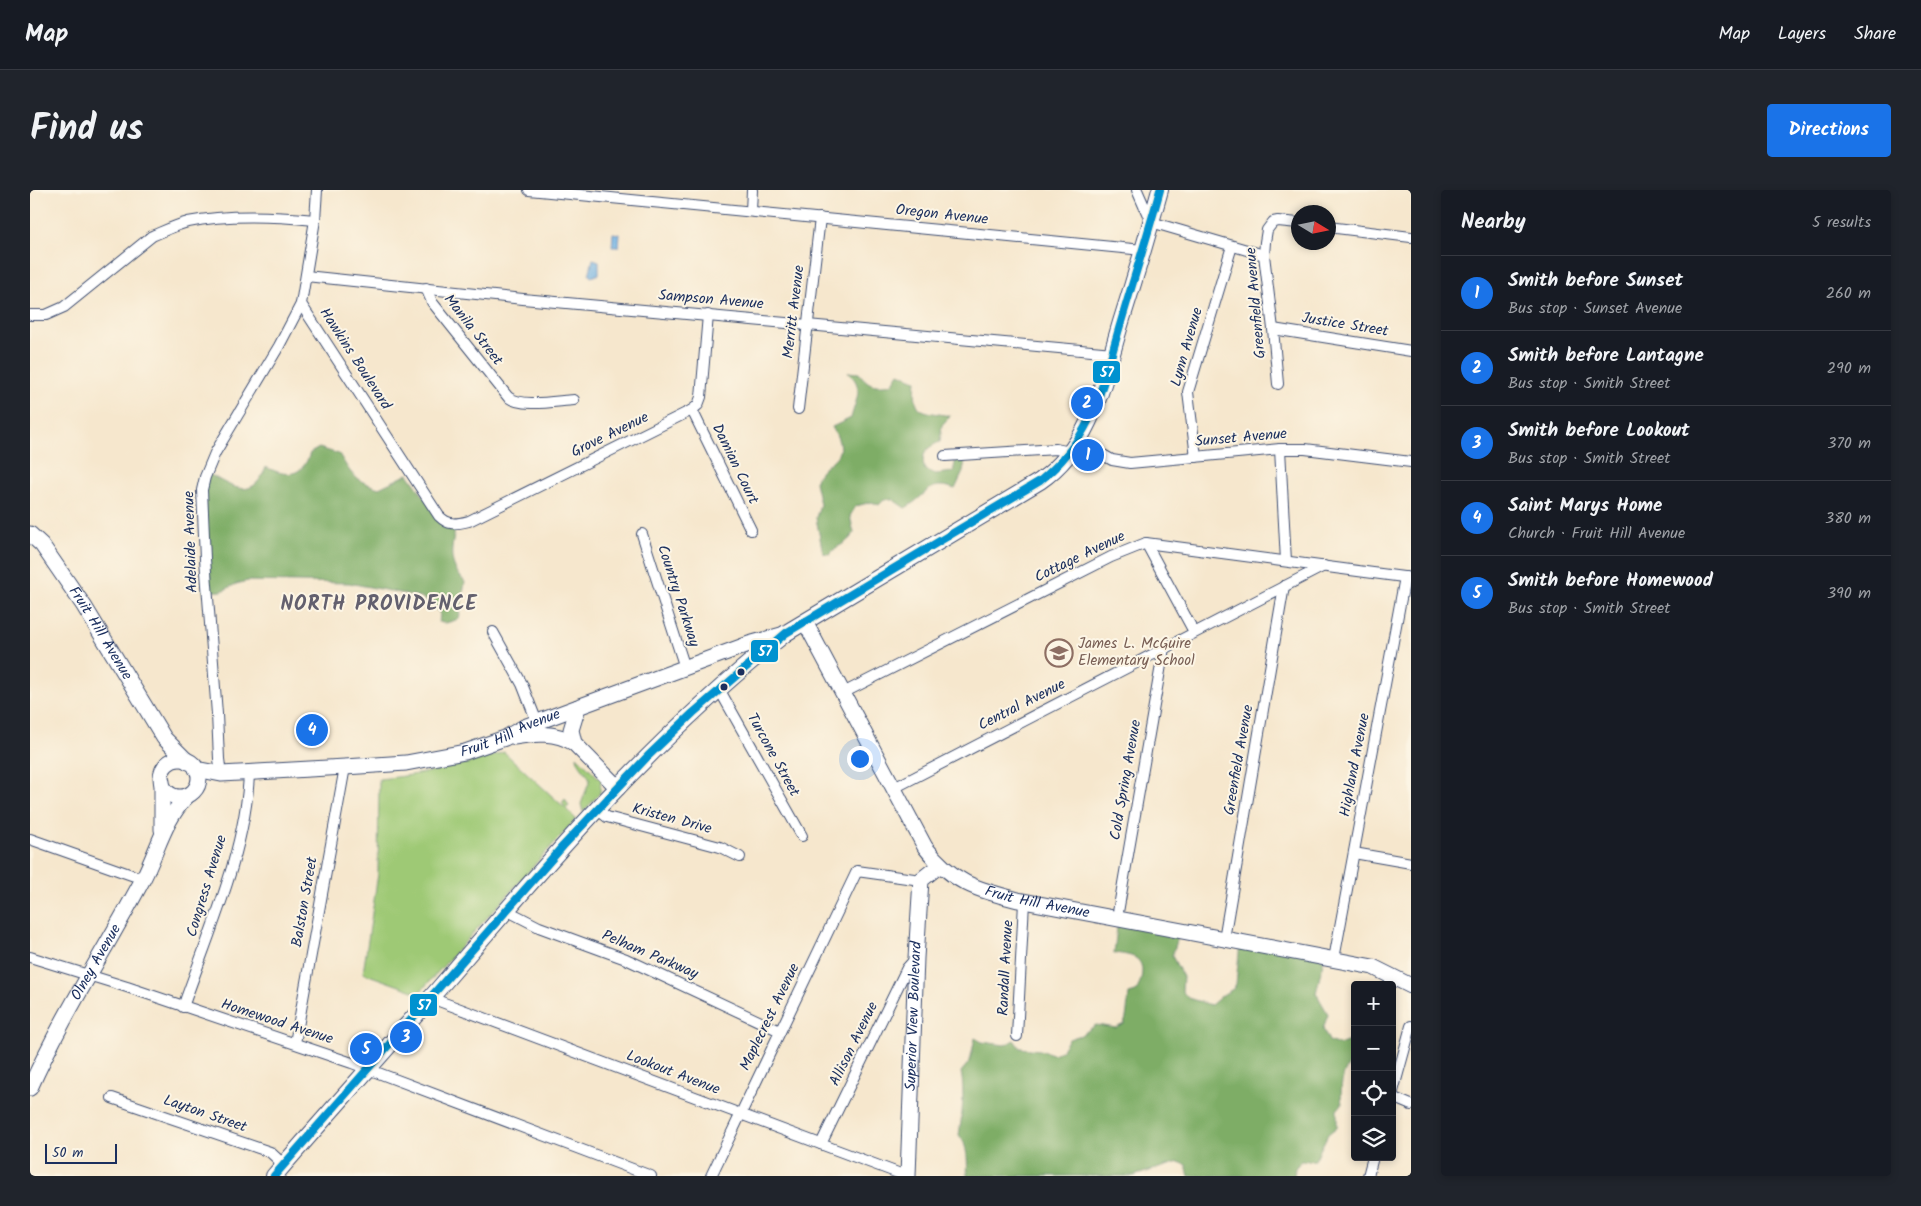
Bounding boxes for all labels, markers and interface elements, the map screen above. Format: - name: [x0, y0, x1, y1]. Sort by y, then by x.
- text: Map: [25, 15, 68, 54]
- text: Map: [1719, 20, 1750, 49]
- text: Layers: [1778, 20, 1826, 49]
- text: Share: [1854, 20, 1896, 49]
- text: Find us: [30, 102, 143, 158]
- button: Directions: [1767, 104, 1891, 157]
- street label: Oregon Avenue: [894, 198, 990, 232]
- north arrow: [1291, 205, 1336, 250]
- text: Nearby: [1461, 206, 1526, 239]
- text: 5 results: [1812, 210, 1871, 235]
- street label: Greenfield Avenue: [1239, 246, 1273, 360]
- street label: Merritt Avenue: [776, 264, 812, 360]
- text: Smith before Sunset: [1508, 266, 1683, 296]
- text: 1: [1475, 281, 1479, 306]
- text: 260 m: [1826, 281, 1871, 306]
- street label: Sampson Avenue: [657, 283, 765, 317]
- street label: Manila Street: [437, 289, 509, 371]
- text: Bus stop · Sunset Avenue: [1508, 296, 1682, 321]
- street label: Hawkins Boulevard: [313, 303, 397, 415]
- street label: Lynn Avenue: [1164, 304, 1210, 389]
- street label: Justice Street: [1300, 306, 1390, 344]
- text: Smith before Lantagne: [1508, 341, 1704, 371]
- text: 2: [1472, 356, 1482, 381]
- text: 290 m: [1827, 356, 1871, 381]
- line badge: 57: [1092, 360, 1121, 384]
- text: 57: [1099, 362, 1114, 384]
- text: Bus stop · Smith Street: [1508, 371, 1670, 396]
- pin: 2: [1071, 384, 1103, 422]
- street label: Grove Avenue: [567, 406, 653, 464]
- text: Smith before Lookout: [1508, 416, 1690, 446]
- street label: Damian Court: [705, 420, 765, 509]
- street label: Sunset Avenue: [1194, 422, 1288, 454]
- text: 3: [1473, 431, 1481, 456]
- text: 370 m: [1827, 431, 1871, 456]
- pin: 1: [1072, 436, 1104, 474]
- text: Bus stop · Smith Street: [1508, 446, 1670, 471]
- street label: Adelaide Avenue: [177, 490, 205, 593]
- text: Saint Marys Home: [1508, 491, 1662, 521]
- text: 4: [1473, 506, 1481, 531]
- text: 380 m: [1825, 506, 1871, 531]
- text: Church · Fruit Hill Avenue: [1508, 521, 1685, 546]
- street label: Cottage Avenue: [1030, 525, 1130, 589]
- street label: Country Parkway: [650, 542, 706, 651]
- text: Smith before Homewood: [1508, 566, 1713, 596]
- street label: Fruit Hill Avenue: [62, 581, 138, 685]
- text: 5: [1473, 581, 1481, 606]
- text: 390 m: [1827, 581, 1871, 606]
- district label: NORTH PROVIDENCE: [280, 589, 478, 621]
- text: Bus stop · Smith Street: [1508, 596, 1670, 621]
- place label: James L. McGuire Elementary School: [1078, 632, 1195, 673]
- school or university icon: James L. McGuire Elementary School: [1044, 638, 1074, 668]
- line badge: 57: [750, 639, 779, 663]
- text: 57: [757, 641, 772, 663]
- unlabelled marker: [736, 667, 746, 677]
- street label: Central Avenue: [974, 673, 1070, 737]
- unlabelled marker: [719, 682, 729, 692]
- street label: Fruit Hill Avenue: [459, 702, 564, 765]
- street label: Greenfield Avenue: [1217, 703, 1261, 817]
- street label: Turcone Street: [740, 709, 806, 801]
- pin: 4: [296, 711, 328, 749]
- street label: Highland Avenue: [1333, 711, 1377, 819]
- street label: Cold Spring Avenue: [1104, 718, 1148, 842]
- your location: [847, 746, 873, 772]
- street label: Kristen Drive: [629, 797, 715, 841]
- street label: Congress Avenue: [180, 832, 234, 940]
- street label: Balston Street: [285, 855, 325, 949]
- street label: Fruit Hill Avenue: [981, 879, 1092, 925]
- street label: Olney Avenue: [65, 919, 128, 1005]
- street label: Randall Avenue: [992, 919, 1021, 1016]
- street label: Pelham Parkway: [598, 924, 703, 987]
- street label: Superior View Boulevard: [899, 940, 929, 1091]
- street label: Maplecrest Avenue: [734, 959, 807, 1075]
- map controls: [1351, 981, 1396, 1161]
- button: +: [1351, 981, 1396, 1026]
- street label: Homewood Avenue: [218, 993, 337, 1052]
- line badge: 57: [409, 993, 438, 1017]
- text: 57: [416, 995, 431, 1017]
- street label: Allison Avenue: [823, 997, 885, 1090]
- pin: 3: [390, 1018, 422, 1056]
- button: −: [1351, 1026, 1396, 1071]
- pin: 5: [350, 1030, 382, 1068]
- street label: Lookout Avenue: [623, 1044, 724, 1102]
- button: locate: [1351, 1071, 1396, 1116]
- street label: Layton Street: [160, 1089, 250, 1140]
- button: layers: [1351, 1116, 1396, 1161]
- scale bar: [45, 1141, 118, 1164]
- text: 50 m: [52, 1142, 83, 1164]

